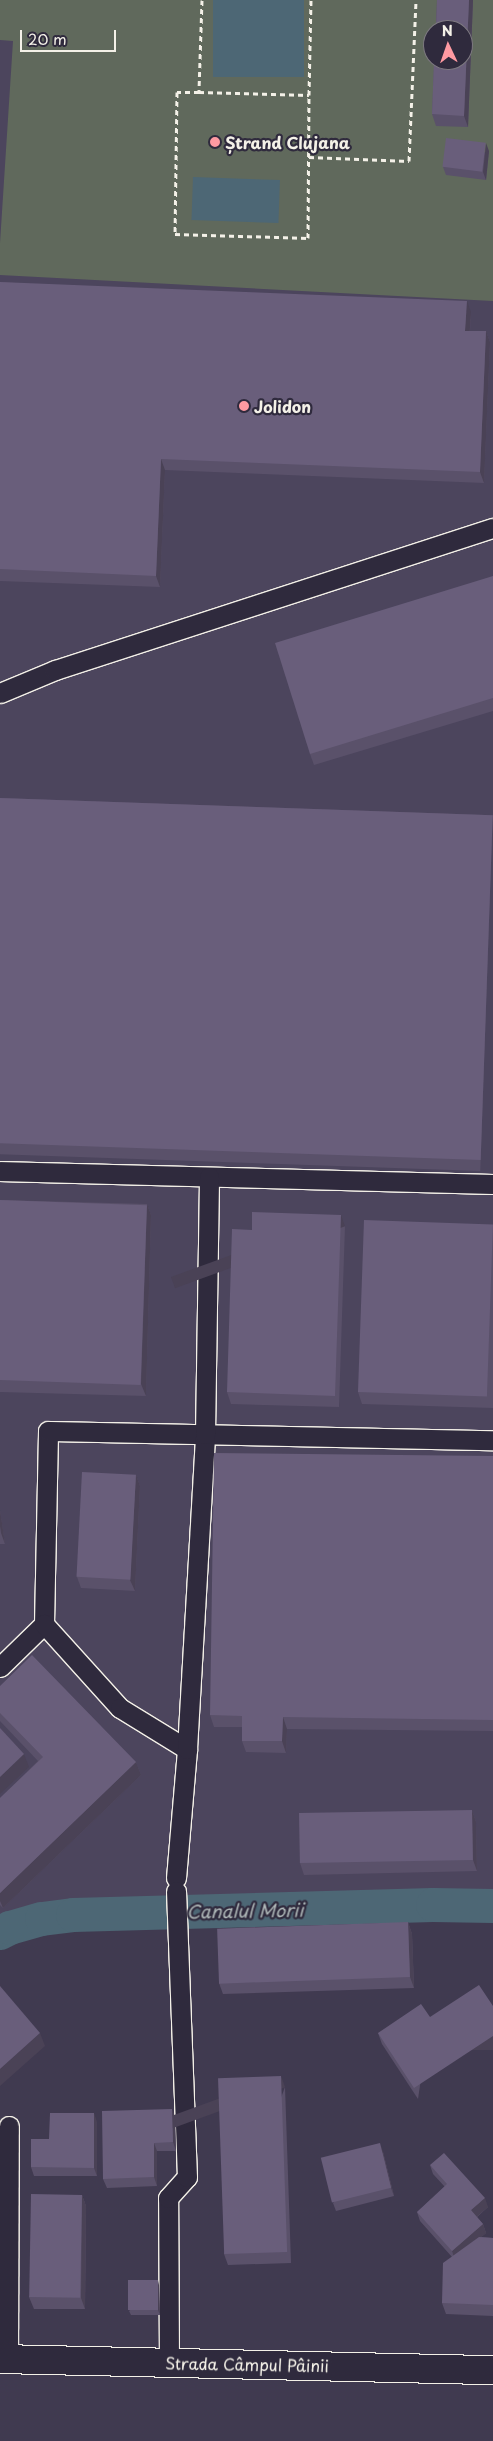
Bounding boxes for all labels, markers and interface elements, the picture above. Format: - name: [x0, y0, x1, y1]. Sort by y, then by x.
- scale bar: [22, 20, 119, 52]
- north arrow: [423, 20, 473, 70]
- text: N: [441, 20, 453, 41]
- text: 20 m: [28, 27, 67, 50]
- place label: Ștrand Clujana: [225, 132, 350, 152]
- marker: Ștrand Clujana: [209, 136, 221, 148]
- place label: Jolidon: [254, 396, 311, 416]
- marker: Jolidon: [238, 400, 250, 412]
- water label: Canalul Morii: [187, 1899, 303, 1923]
- street label: Strada Câmpul Pâinii: [165, 2353, 329, 2375]

